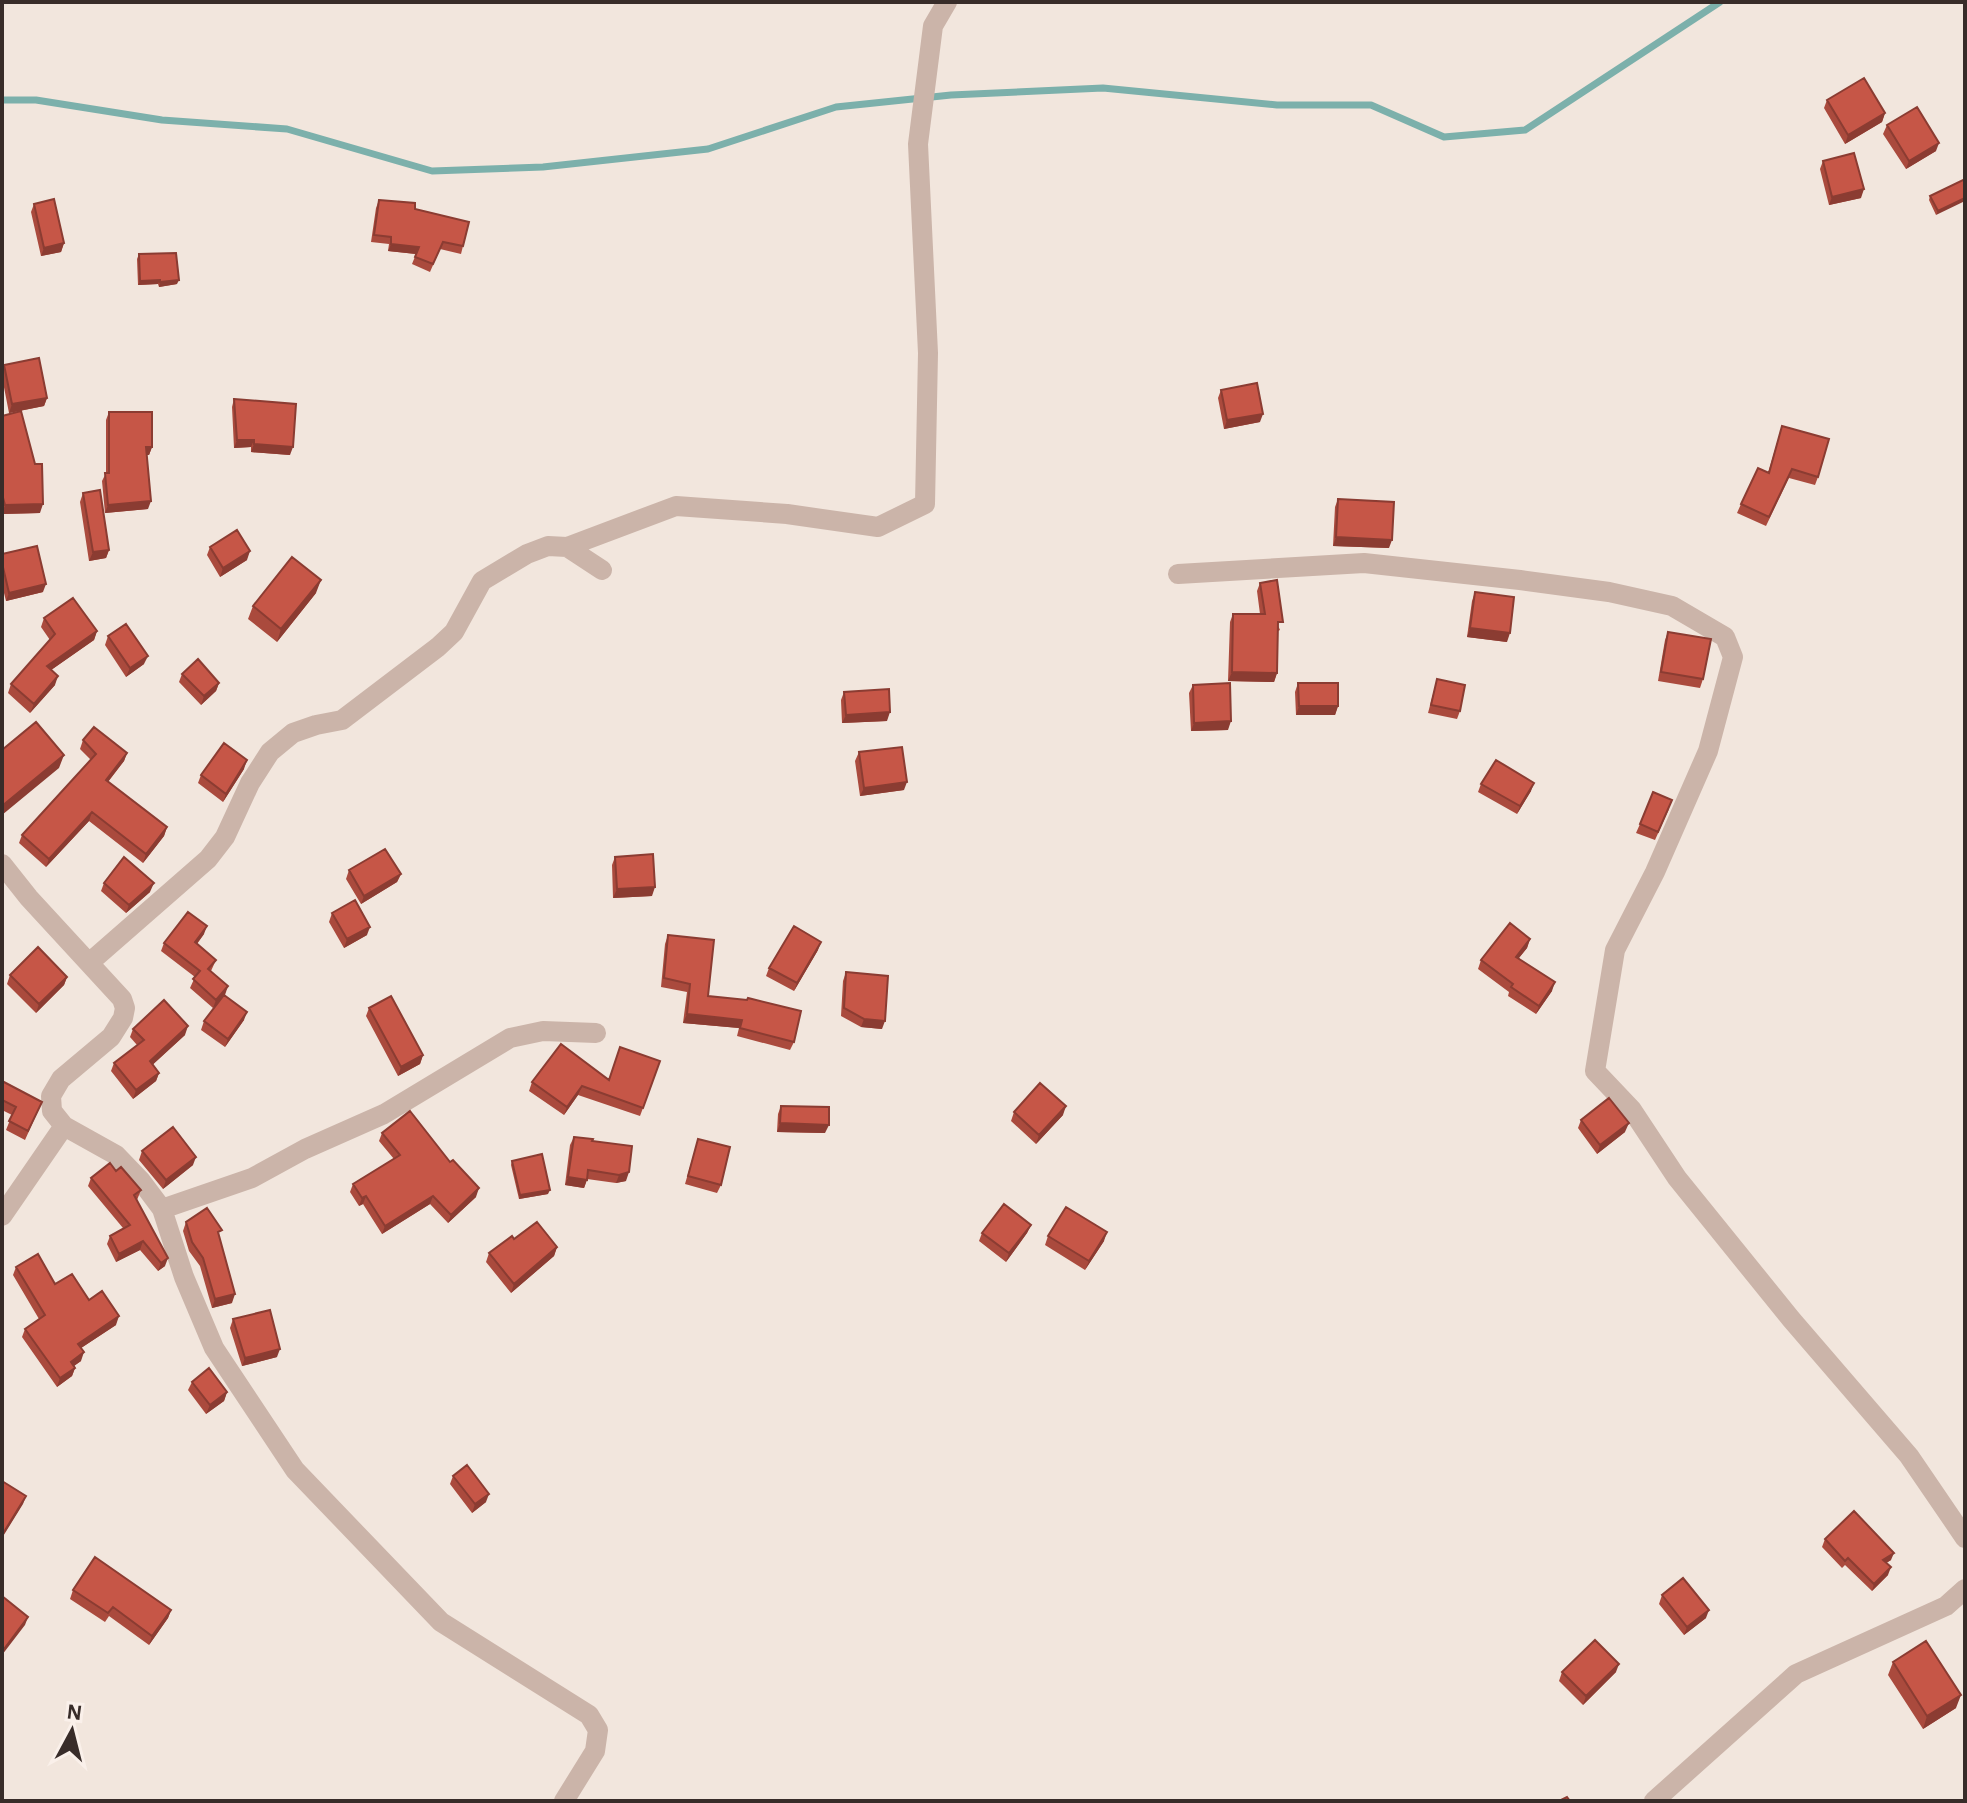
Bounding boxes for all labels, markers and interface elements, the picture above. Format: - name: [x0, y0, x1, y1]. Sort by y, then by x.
- north arrow: [32, 1691, 112, 1771]
- text: N: [65, 1700, 83, 1724]

